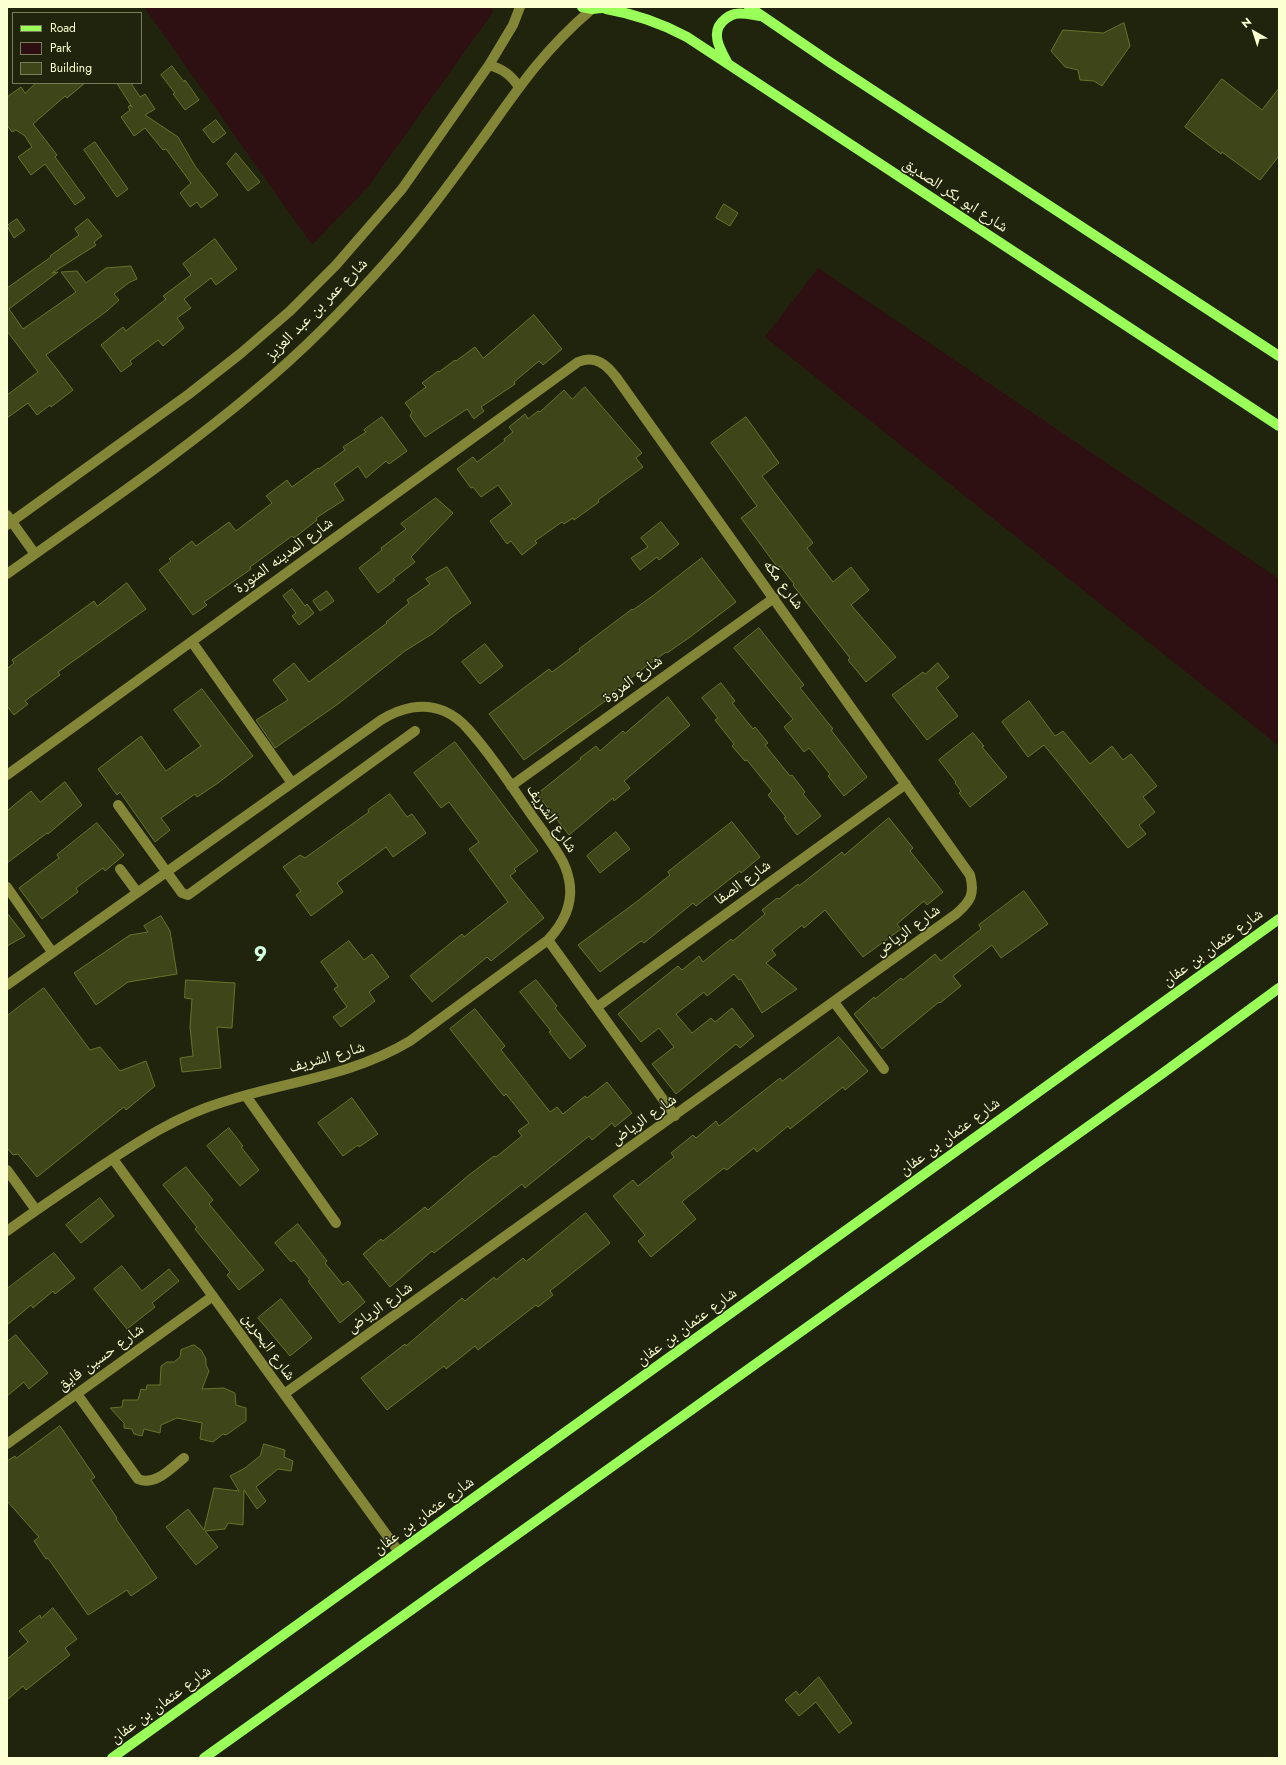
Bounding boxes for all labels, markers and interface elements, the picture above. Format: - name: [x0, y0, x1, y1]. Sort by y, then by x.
- legend: [12, 12, 142, 84]
- north arrow: [1234, 12, 1274, 52]
- text: N: [1238, 14, 1255, 32]
- text: Road: [50, 19, 76, 37]
- text: Park: [50, 39, 71, 57]
- text: Building: [50, 59, 92, 77]
- street label: شارع ابو بكر الصديق: [899, 155, 1011, 237]
- street label: شارع عمر بن عبد العزيز: [262, 255, 372, 365]
- street label: شارع المدينه المنورة: [231, 514, 337, 598]
- street label: شارع مكه: [758, 556, 808, 614]
- street label: شارع المروة: [599, 652, 667, 708]
- street label: شارع الشريف: [521, 781, 581, 857]
- street label: شارع الصفا: [711, 856, 775, 910]
- street label: شارع الرياض: [872, 901, 944, 961]
- street label: شارع عثمان بن عفان: [1159, 905, 1267, 991]
- district label: 9: [254, 944, 268, 968]
- street label: شارع الشريف: [287, 1038, 367, 1078]
- street label: شارع الرياض: [607, 1090, 681, 1150]
- street label: شارع عثمان بن عفان: [896, 1094, 1004, 1180]
- street label: شارع الرياض: [343, 1278, 417, 1338]
- street label: شارع عثمان بن عفان: [633, 1284, 741, 1370]
- street label: شارع البحرين: [237, 1309, 299, 1385]
- street label: شارع حسين فايق: [54, 1320, 148, 1396]
- street label: شارع عثمان بن عفان: [370, 1473, 478, 1559]
- street label: شارع عثمان بن عفان: [107, 1662, 215, 1748]

